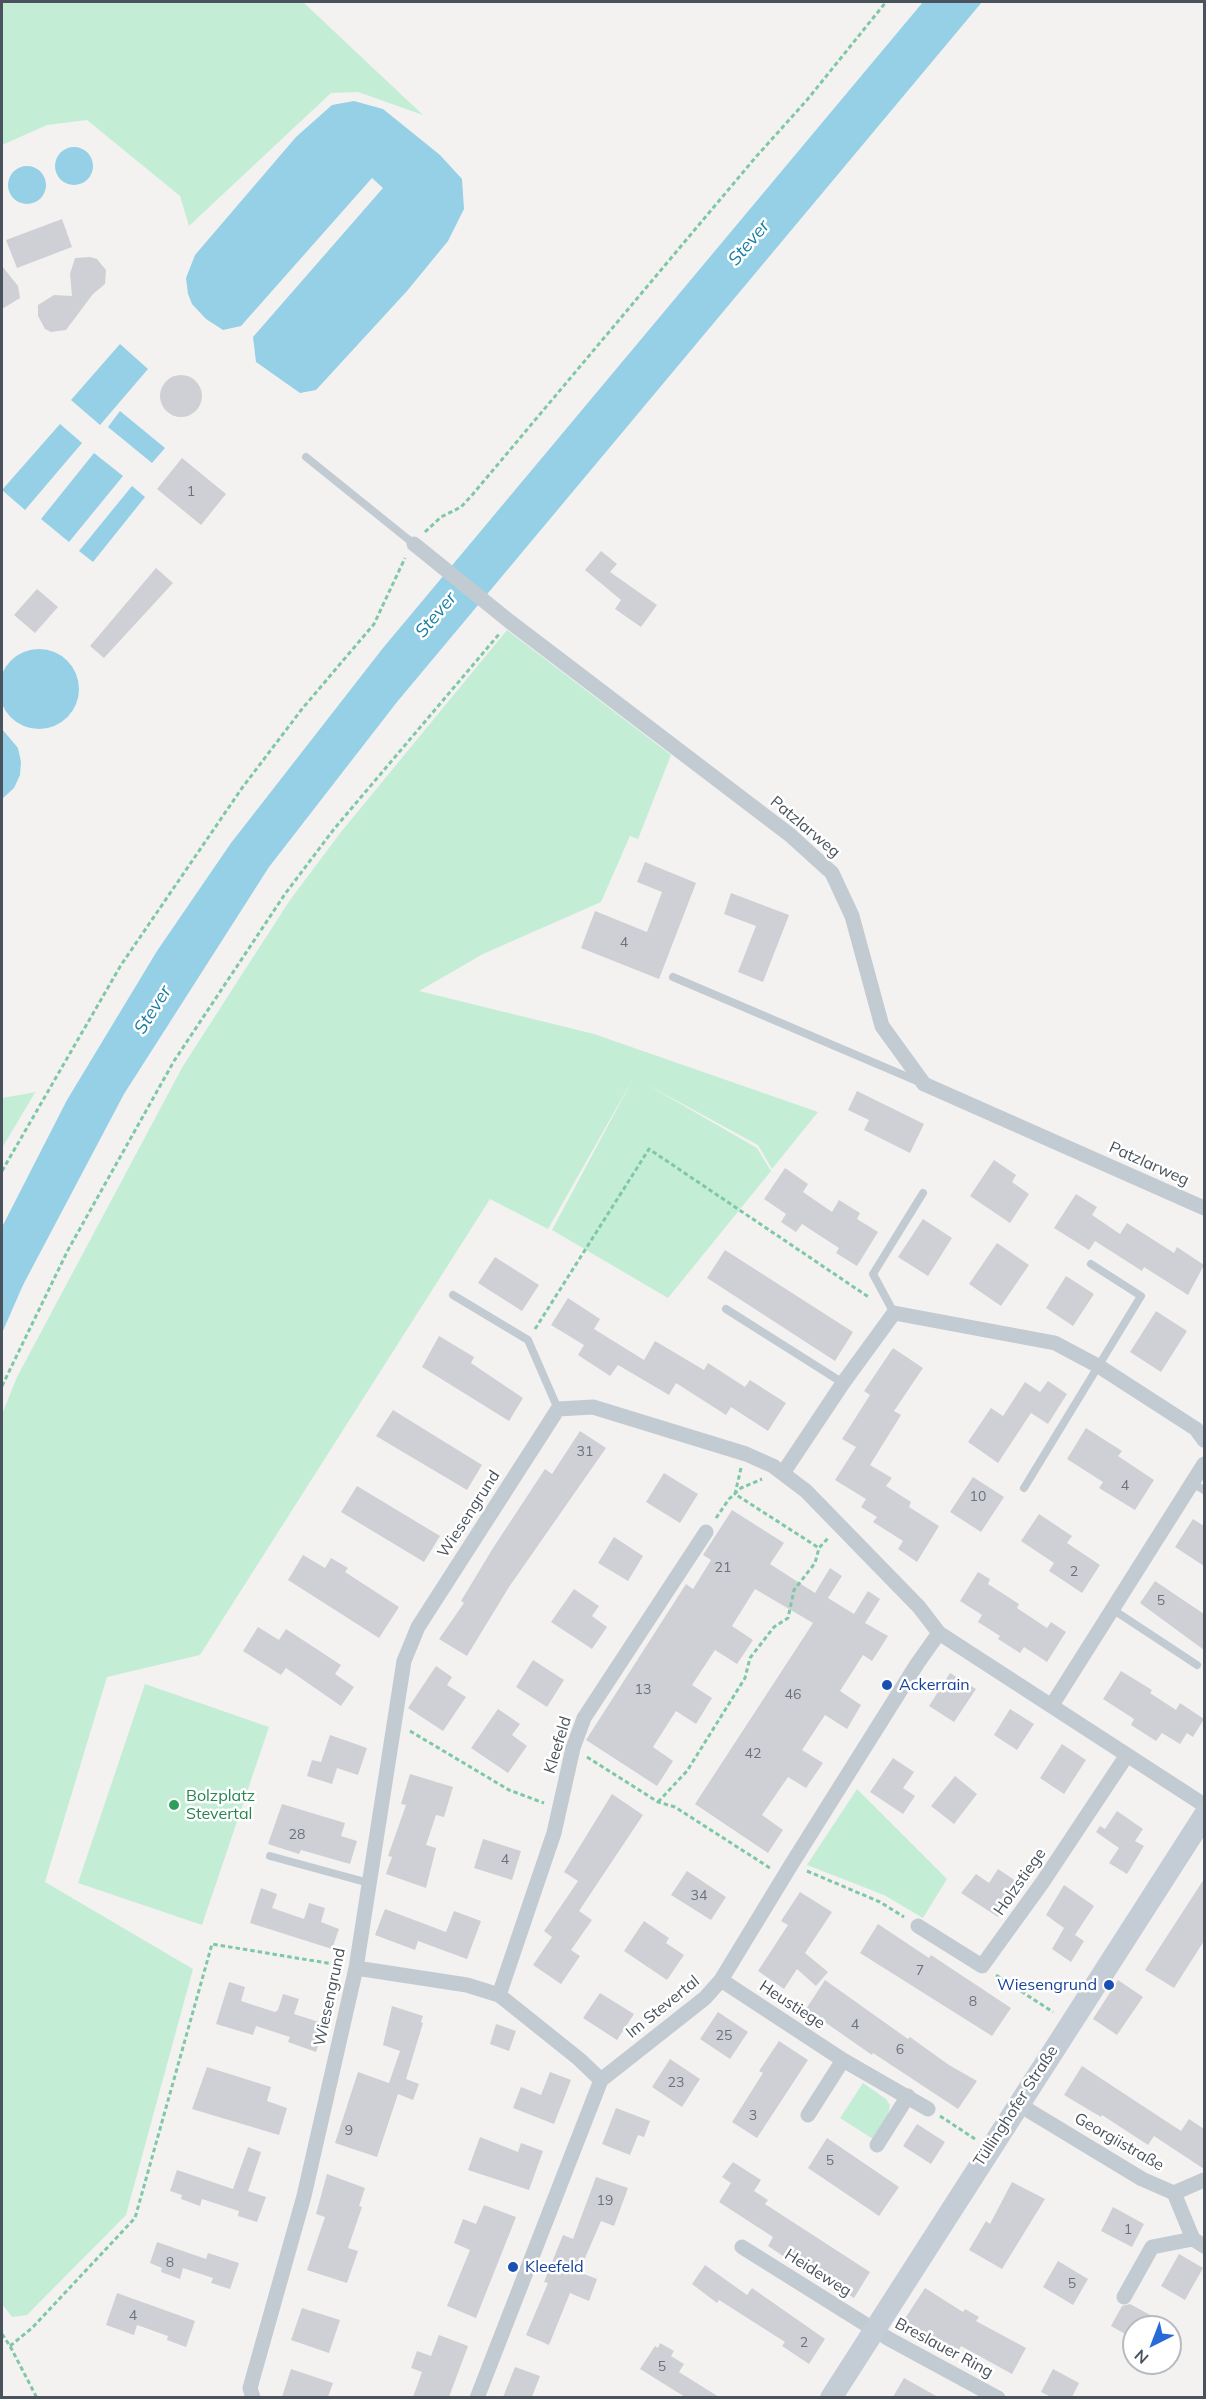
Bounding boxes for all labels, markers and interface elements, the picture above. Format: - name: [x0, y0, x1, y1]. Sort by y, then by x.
- water label: Stever: [724, 216, 774, 270]
- house number: 1: [187, 484, 195, 500]
- water label: Stever: [411, 588, 461, 642]
- street label: Patzlarweg: [766, 792, 844, 862]
- house number: 4: [620, 935, 628, 951]
- water label: Stever: [130, 982, 176, 1038]
- street label: Patzlarweg: [1106, 1138, 1192, 1190]
- house number: 31: [577, 1444, 593, 1460]
- street label: Wiesengrund: [434, 1467, 504, 1561]
- house number: 4: [1121, 1478, 1129, 1494]
- house number: 10: [970, 1489, 986, 1505]
- house number: 21: [715, 1560, 731, 1576]
- house number: 2: [1070, 1564, 1078, 1580]
- house number: 5: [1157, 1593, 1165, 1609]
- place label: Ackerrain: [899, 1675, 970, 1695]
- marker: Ackerrain: [880, 1678, 894, 1692]
- house number: 13: [635, 1682, 651, 1698]
- house number: 46: [785, 1687, 801, 1703]
- street label: Kleefeld: [540, 1714, 576, 1776]
- house number: 42: [745, 1746, 761, 1762]
- place label: Bolzplatz Stevertal: [186, 1786, 255, 1824]
- marker: Bolzplatz Stevertal: [167, 1798, 181, 1812]
- house number: 28: [289, 1827, 305, 1843]
- street label: Holzstiege: [990, 1845, 1050, 1919]
- house number: 4: [501, 1852, 509, 1868]
- house number: 34: [691, 1888, 707, 1904]
- street label: Wiesengrund: [310, 1946, 350, 2048]
- house number: 7: [916, 1963, 924, 1979]
- street label: Im Stevertal: [622, 1972, 704, 2042]
- place label: Wiesengrund: [997, 1975, 1097, 1995]
- street label: Heustiege: [756, 1977, 828, 2033]
- marker: Wiesengrund: [1102, 1978, 1116, 1992]
- house number: 8: [969, 1994, 977, 2010]
- house number: 4: [851, 2017, 859, 2033]
- house number: 25: [716, 2028, 732, 2044]
- house number: 6: [896, 2042, 904, 2058]
- street label: Tüllinghofer Straße: [970, 2042, 1062, 2170]
- house number: 23: [668, 2075, 684, 2091]
- house number: 3: [749, 2108, 757, 2124]
- street label: Georgiistraße: [1071, 2109, 1167, 2175]
- house number: 9: [345, 2123, 353, 2139]
- house number: 5: [826, 2153, 834, 2169]
- house number: 19: [597, 2193, 613, 2209]
- house number: 1: [1124, 2222, 1132, 2238]
- street label: Heideweg: [781, 2245, 855, 2301]
- house number: 8: [166, 2255, 174, 2271]
- place label: Kleefeld: [525, 2257, 584, 2277]
- marker: Kleefeld: [506, 2260, 520, 2274]
- house number: 5: [1068, 2276, 1076, 2292]
- house number: 4: [129, 2308, 137, 2324]
- street label: Breslauer Ring: [892, 2314, 996, 2382]
- north arrow: [1122, 2315, 1182, 2375]
- house number: 2: [800, 2335, 808, 2351]
- text: N: [1130, 2345, 1152, 2368]
- house number: 5: [658, 2359, 666, 2375]

